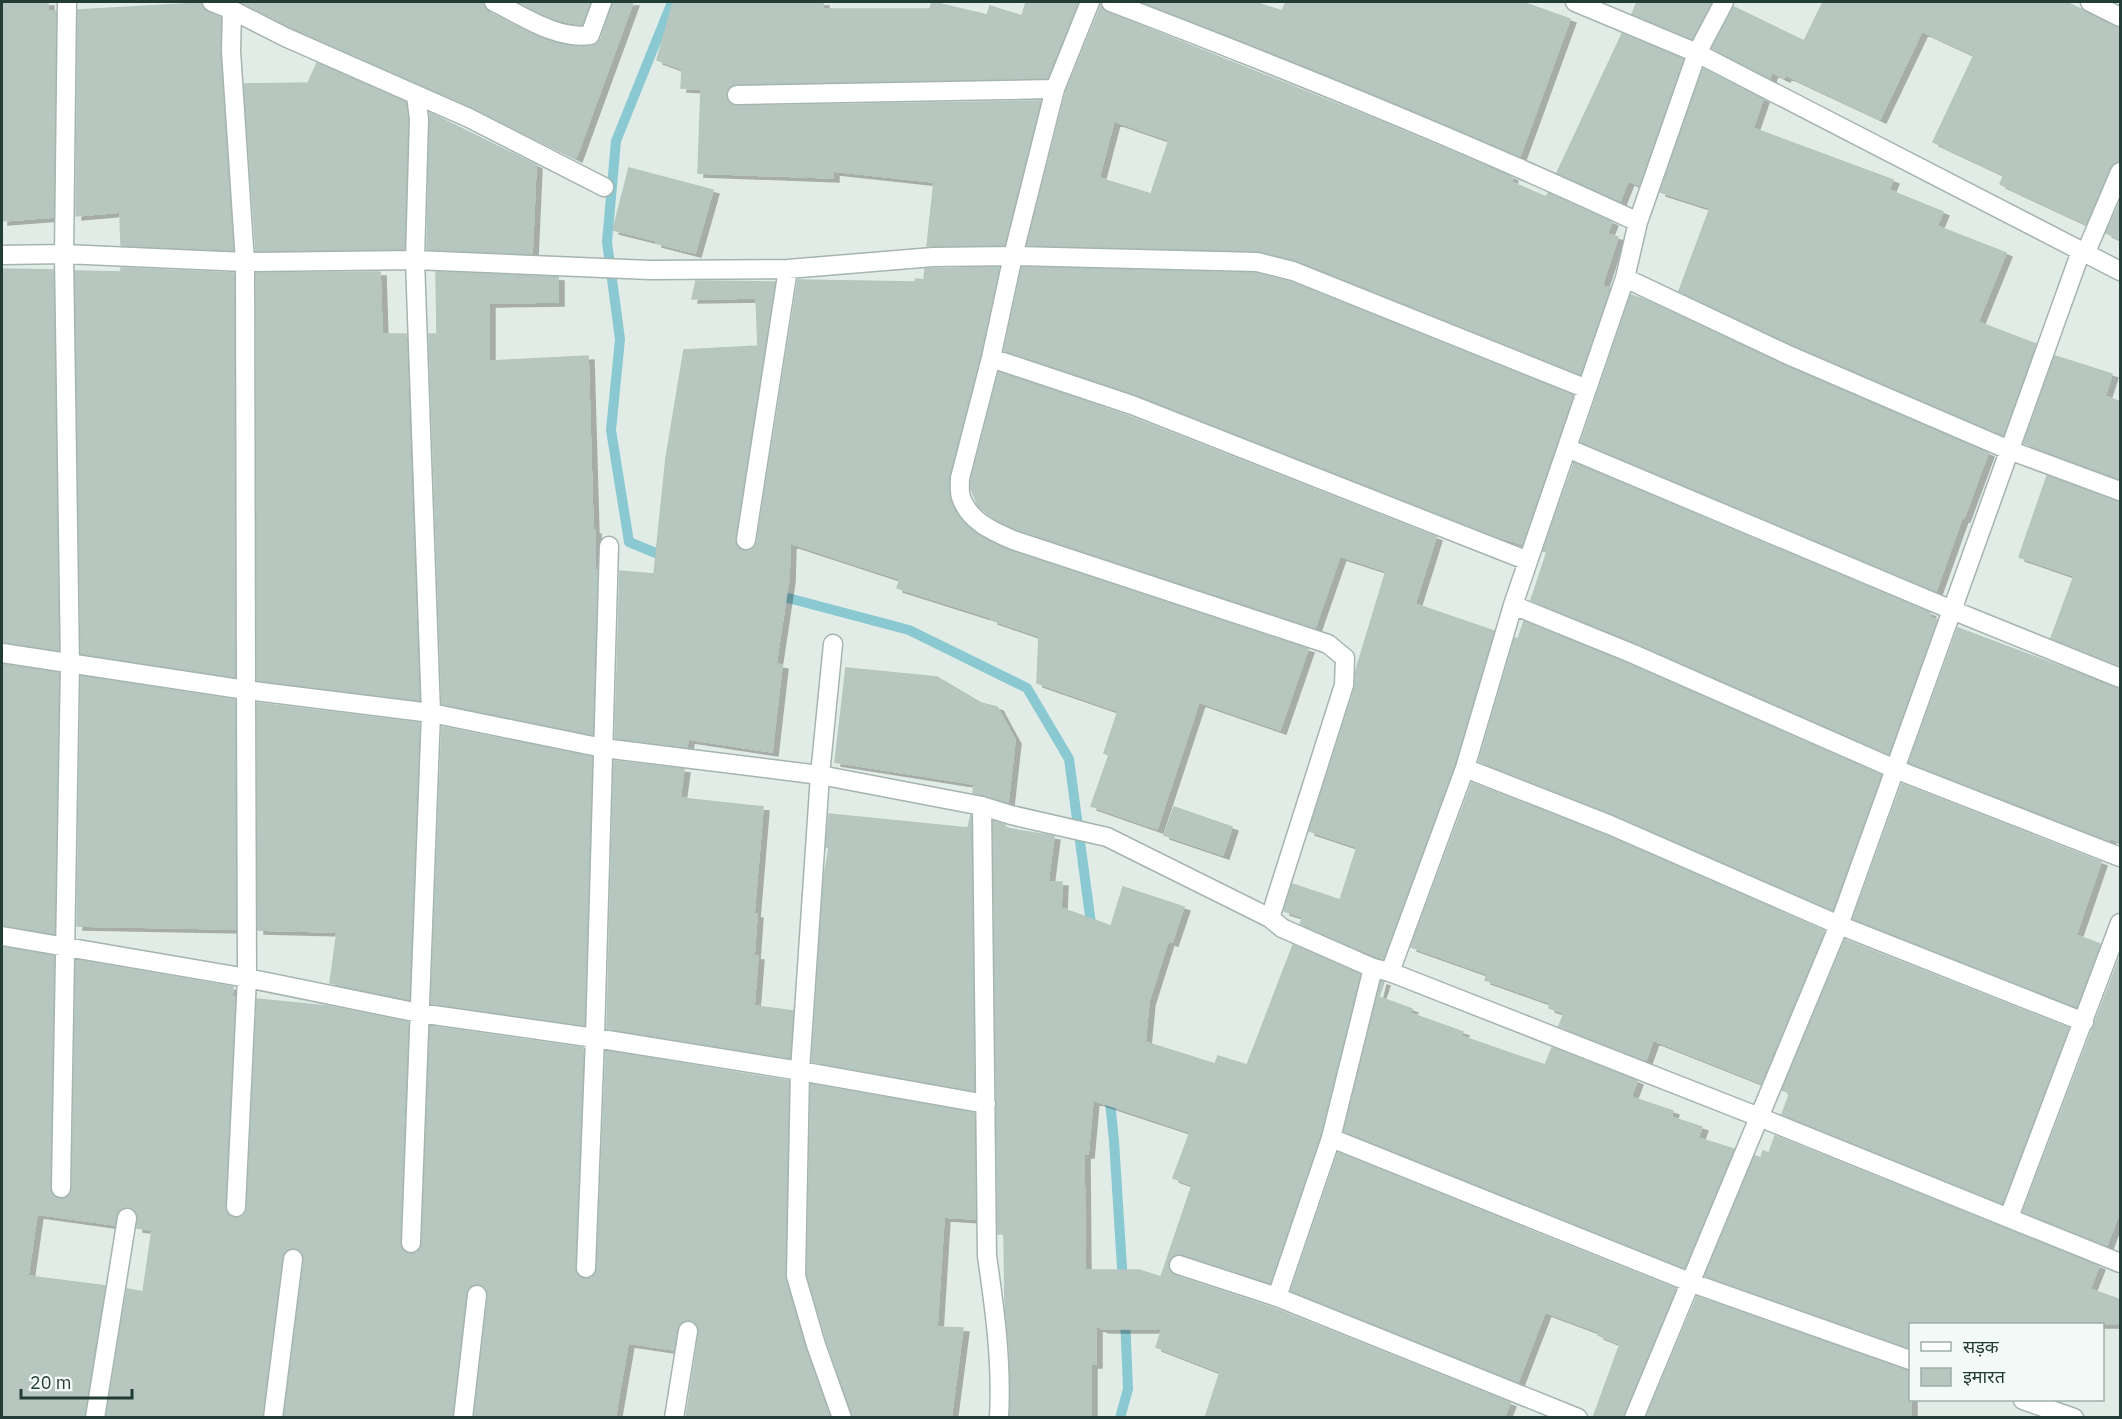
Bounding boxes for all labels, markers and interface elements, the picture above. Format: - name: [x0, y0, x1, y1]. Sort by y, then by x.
- legend: [1909, 1323, 2104, 1401]
- text: सड़क: [1963, 1335, 2000, 1358]
- scale bar: [21, 1362, 132, 1400]
- text: इमारत: [1963, 1365, 2006, 1388]
- text: 20 m: [30, 1371, 72, 1394]

